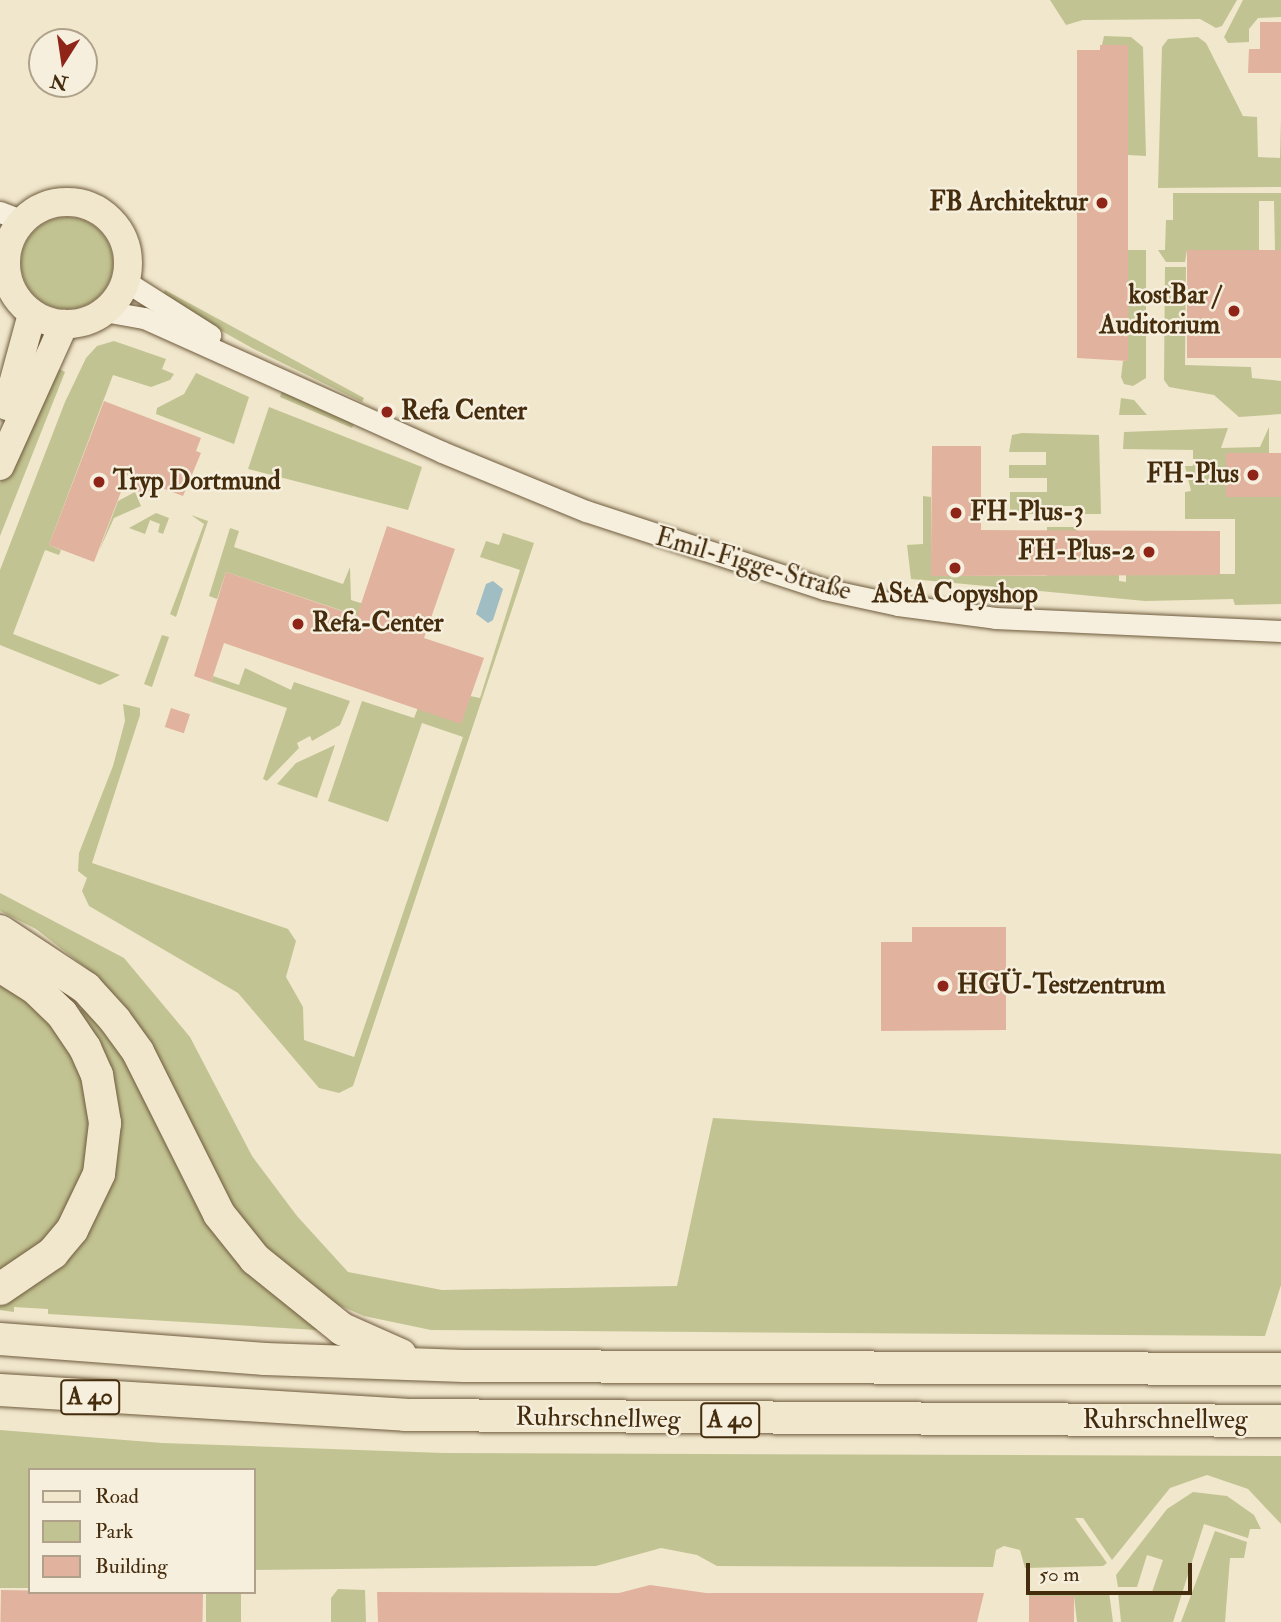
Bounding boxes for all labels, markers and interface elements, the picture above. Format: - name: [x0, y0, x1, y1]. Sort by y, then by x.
- north arrow: [28, 28, 98, 98]
- text: N: [48, 68, 70, 95]
- place label: FB Architektur: [929, 187, 1088, 219]
- marker: FB Architektur: [1094, 195, 1110, 211]
- place label: kostBar / Auditorium: [1100, 280, 1220, 342]
- marker: kostBar / Auditorium: [1226, 303, 1242, 319]
- place label: Refa Center: [401, 396, 527, 428]
- marker: Refa Center: [379, 404, 395, 420]
- place label: FH-Plus: [1146, 459, 1239, 491]
- place label: Tryp Dortmund: [113, 466, 281, 498]
- marker: FH-Plus: [1245, 467, 1261, 483]
- marker: Tryp Dortmund: [91, 474, 107, 490]
- place label: FH-Plus-3: [970, 497, 1084, 529]
- marker: FH-Plus-3: [948, 505, 964, 521]
- street label: Emil-Figge-Straße: [652, 522, 854, 608]
- place label: FH-Plus-2: [1018, 536, 1135, 568]
- marker: FH-Plus-2: [1141, 544, 1157, 560]
- marker: AStA Copyshop: [947, 560, 963, 576]
- place label: AStA Copyshop: [872, 579, 1038, 611]
- place label: Refa-Center: [312, 608, 444, 640]
- marker: Refa-Center: [290, 616, 306, 632]
- place label: HGÜ-Testzentrum: [957, 970, 1165, 1002]
- marker: HGÜ-Testzentrum: [935, 978, 951, 994]
- road number: A 40: [58, 1377, 122, 1418]
- road number: A 40: [698, 1400, 762, 1440]
- street label: Ruhrschnellweg: [515, 1402, 681, 1436]
- street label: Ruhrschnellweg: [1082, 1405, 1248, 1437]
- legend: [28, 1468, 256, 1594]
- text: Road: [95, 1483, 139, 1510]
- text: Park: [95, 1518, 133, 1545]
- scale bar: [1029, 1548, 1195, 1592]
- text: Building: [95, 1553, 168, 1580]
- text: 50 m: [1039, 1561, 1080, 1588]

